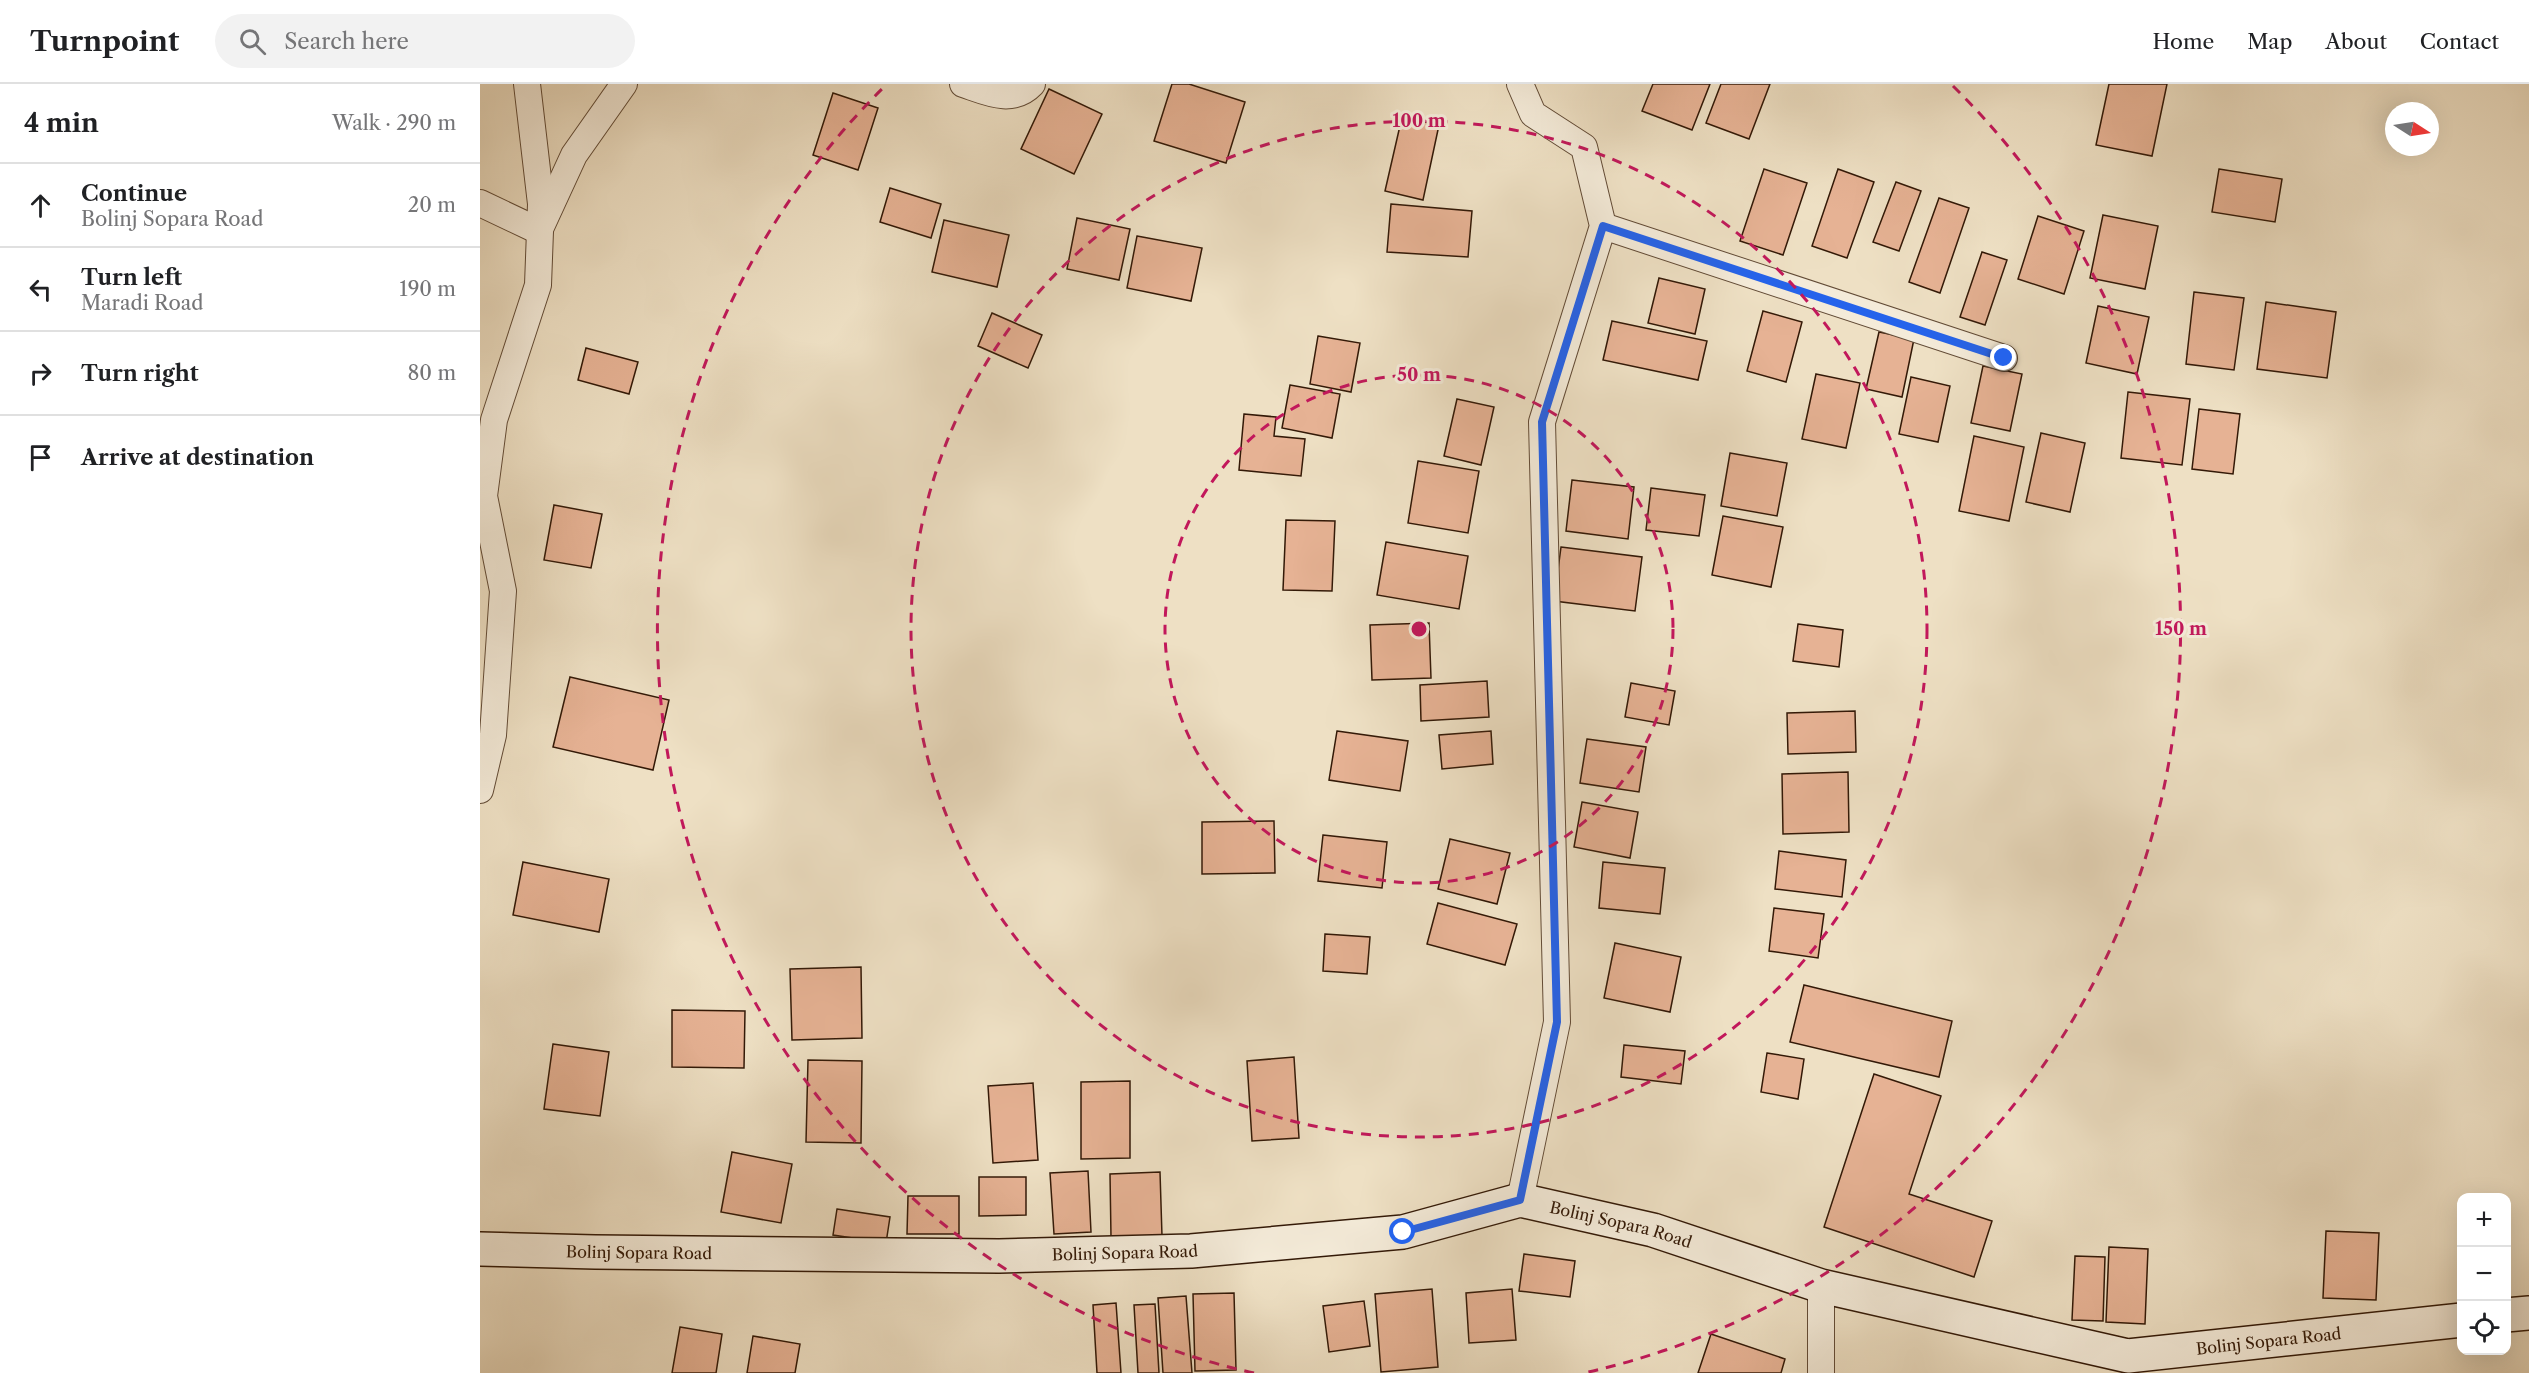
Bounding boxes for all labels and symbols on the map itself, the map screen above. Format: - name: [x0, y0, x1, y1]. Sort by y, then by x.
- north arrow: [2385, 102, 2439, 156]
- text: 100 m: [1392, 110, 1446, 132]
- route end: [1990, 344, 2016, 370]
- text: 50 m: [1397, 364, 1441, 386]
- text: 150 m: [2155, 618, 2207, 640]
- centre of rings: [1409, 619, 1429, 639]
- street label: Bolinj Sopara Road: [1548, 1197, 1695, 1252]
- route start: [1389, 1218, 1415, 1244]
- street label: Bolinj Sopara Road: [1052, 1240, 1199, 1265]
- street label: Bolinj Sopara Road: [566, 1241, 712, 1263]
- street label: Bolinj Sopara Road: [2195, 1323, 2343, 1359]

